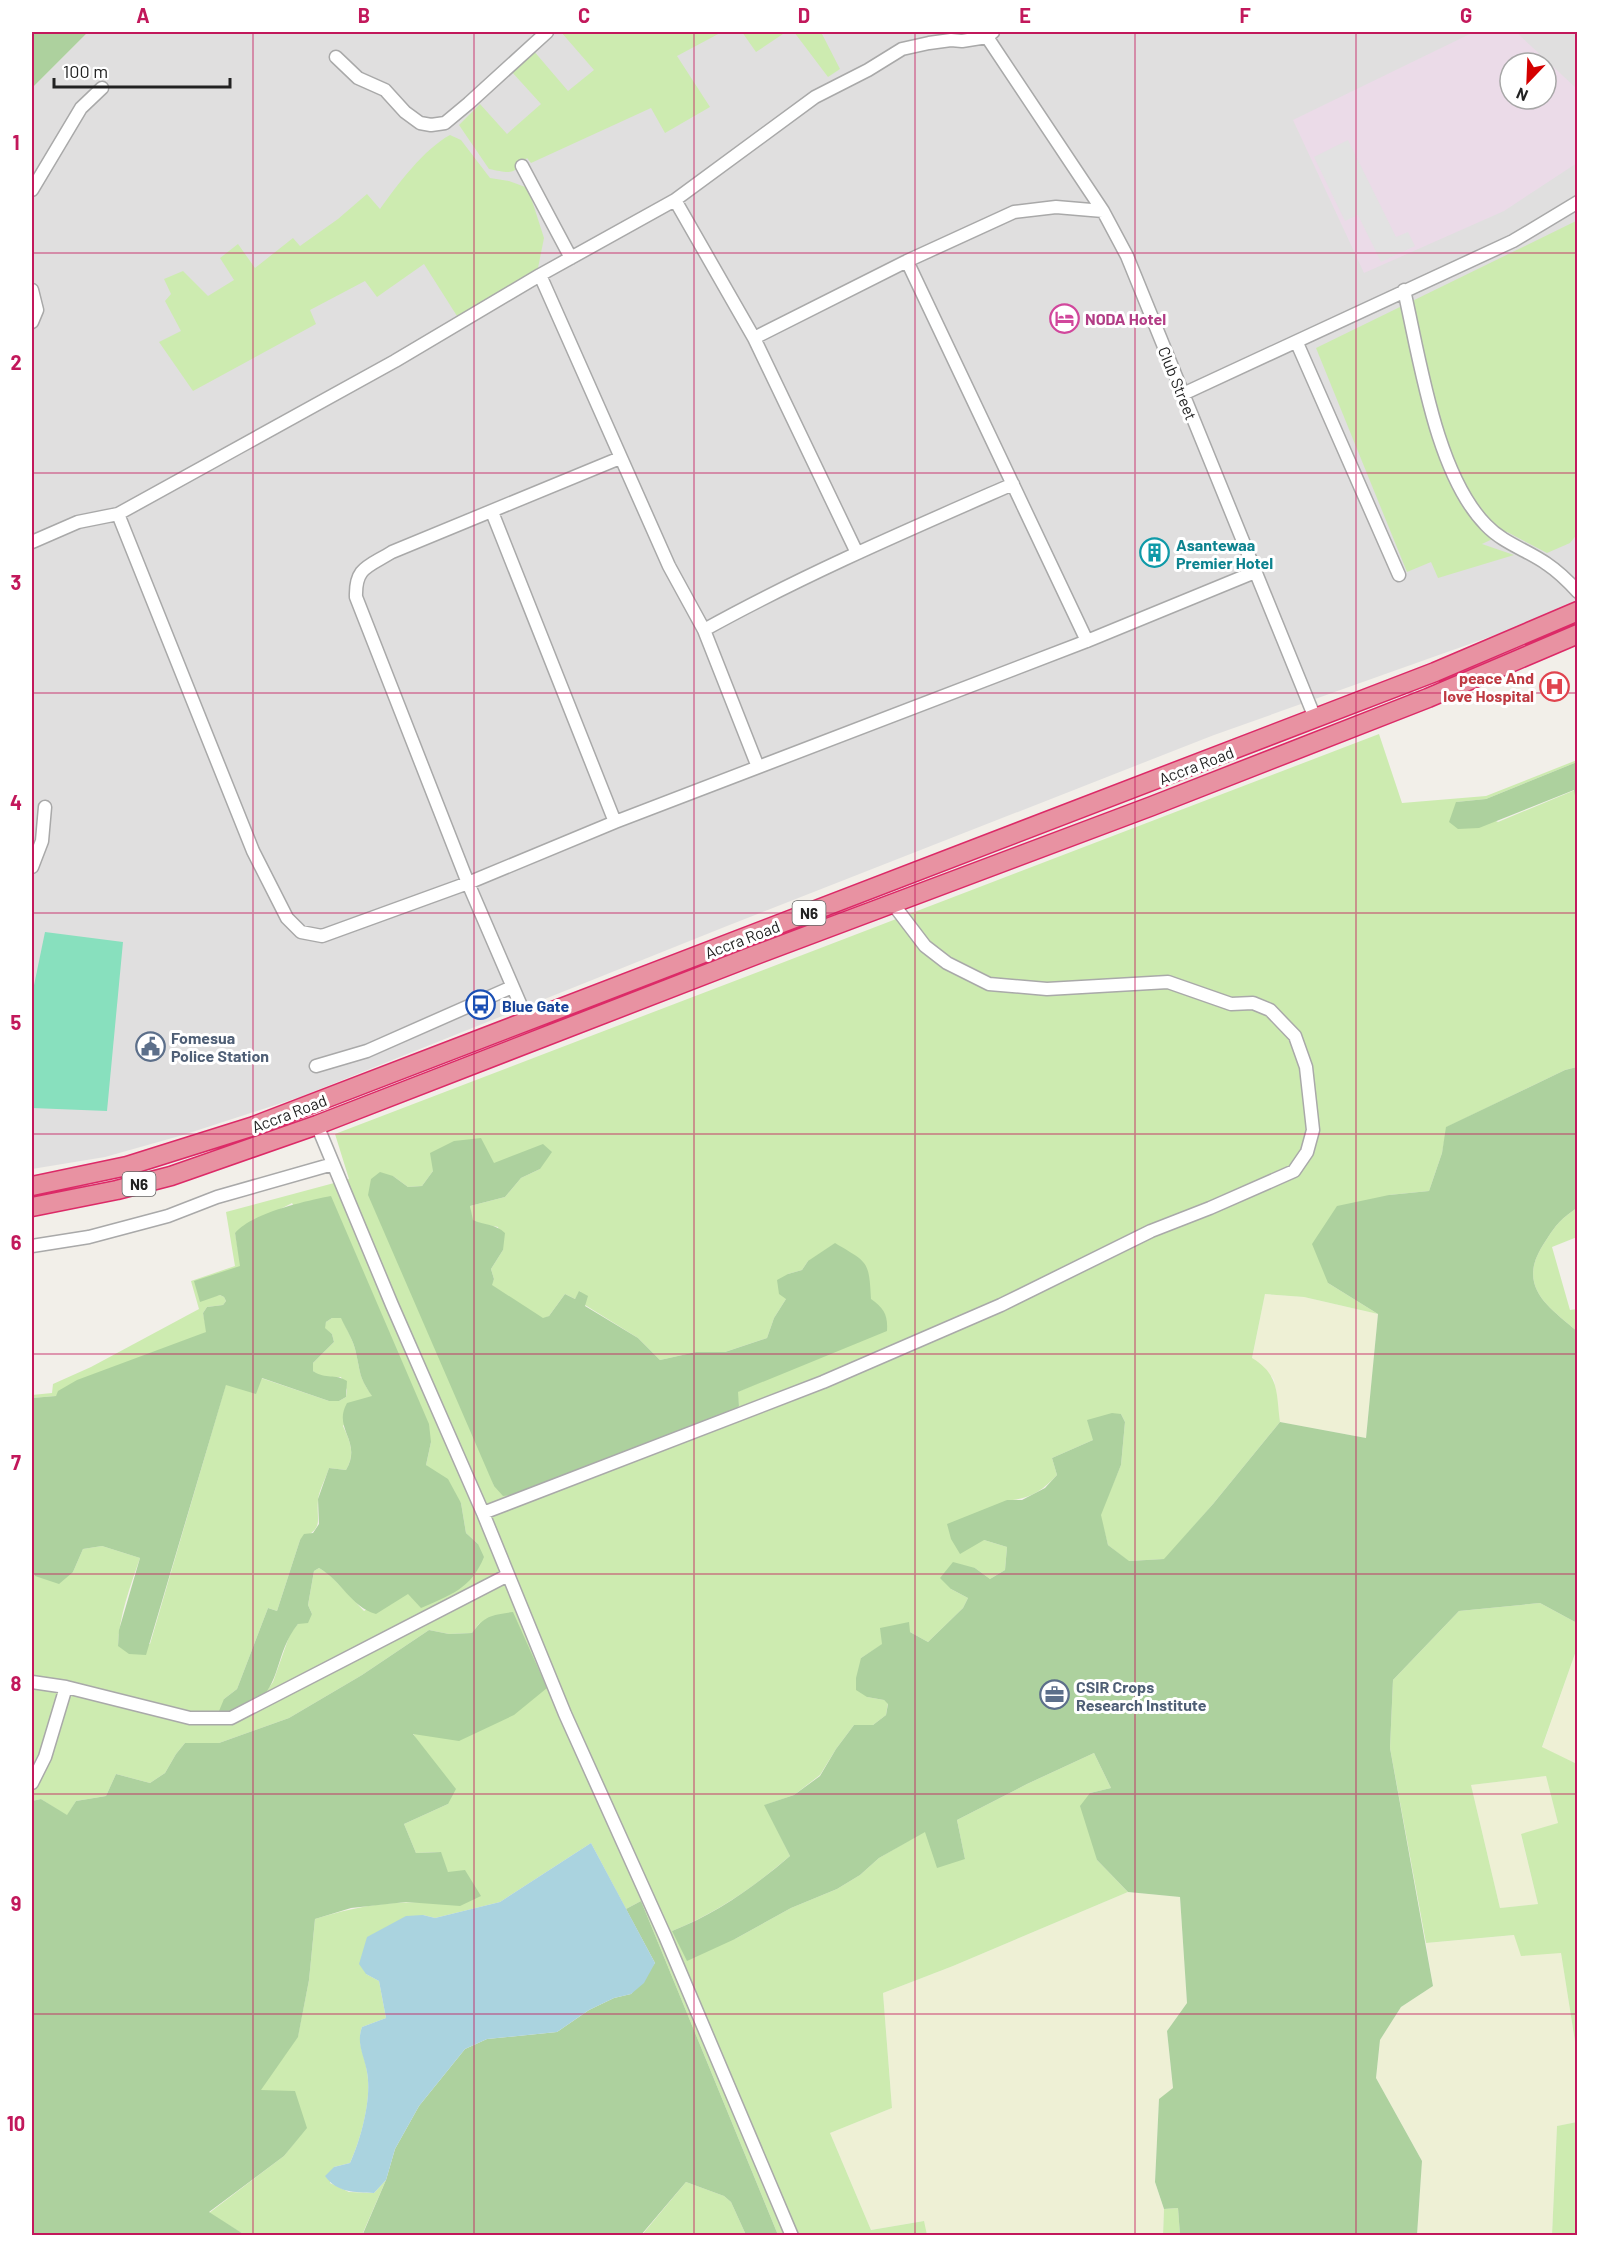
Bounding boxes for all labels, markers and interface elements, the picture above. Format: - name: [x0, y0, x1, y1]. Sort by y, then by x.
- text: A: [136, 3, 150, 27]
- text: B: [358, 3, 370, 27]
- text: C: [578, 3, 590, 27]
- text: D: [798, 3, 810, 27]
- text: E: [1019, 3, 1031, 27]
- text: F: [1239, 3, 1251, 27]
- text: G: [1460, 3, 1472, 27]
- scale bar: [54, 51, 230, 89]
- north arrow: [1498, 51, 1558, 111]
- text: 100 m: [63, 60, 108, 82]
- text: N: [1513, 84, 1531, 106]
- text: 1: [12, 130, 20, 154]
- hotel icon: NODA Hotel: [1048, 302, 1080, 334]
- place label: NODA Hotel: [1085, 309, 1166, 328]
- street label: Club Street: [1155, 343, 1201, 423]
- text: 2: [10, 350, 22, 374]
- place label: Asantewaa Premier Hotel: [1176, 535, 1273, 572]
- building icon: Asantewaa Premier Hotel: [1139, 537, 1171, 569]
- text: 3: [11, 570, 21, 594]
- place label: peace And love Hospital: [1443, 668, 1534, 705]
- hospital icon: peace And love Hospital: [1539, 670, 1571, 702]
- street label: Accra Road: [1156, 742, 1236, 788]
- text: 4: [10, 790, 22, 814]
- road number: N6: [792, 901, 826, 925]
- street label: Accra Road: [702, 916, 782, 962]
- bus stop icon: Blue Gate: [465, 989, 497, 1021]
- place label: Blue Gate: [502, 996, 569, 1015]
- text: 5: [11, 1010, 22, 1034]
- place label: Fomesua Police Station: [171, 1028, 269, 1065]
- public building icon: Fomesua Police Station: [134, 1030, 166, 1062]
- street label: Accra Road: [249, 1090, 329, 1136]
- road number: N6: [122, 1172, 156, 1196]
- text: 6: [11, 1230, 22, 1254]
- text: 7: [11, 1450, 21, 1474]
- text: 8: [11, 1671, 22, 1695]
- place label: CSIR Crops Research Institute: [1076, 1677, 1207, 1714]
- office icon: CSIR Crops Research Institute: [1039, 1679, 1071, 1711]
- text: 9: [11, 1891, 21, 1915]
- text: 10: [7, 2111, 25, 2135]

